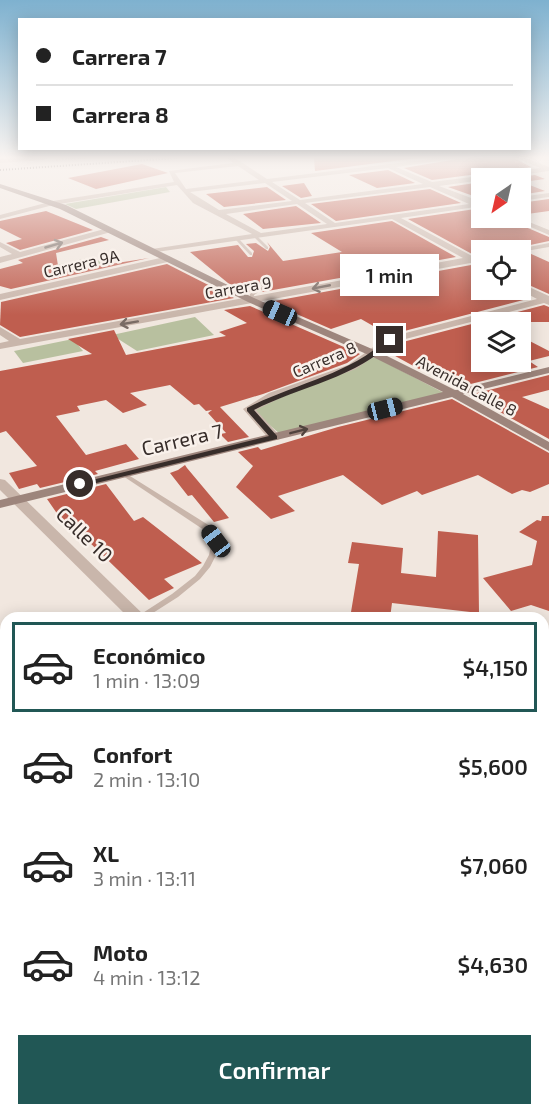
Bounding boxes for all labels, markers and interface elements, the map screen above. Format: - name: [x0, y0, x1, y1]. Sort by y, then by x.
- text: Carrera 7: [72, 43, 167, 69]
- text: Carrera 8: [72, 101, 169, 127]
- north arrow: [471, 168, 531, 228]
- map controls: [471, 168, 531, 372]
- one-way arrow: [44, 239, 63, 250]
- button: locate: [471, 240, 531, 300]
- street label: Carrera 9A: [41, 245, 121, 281]
- callout: 1 min: [340, 253, 440, 295]
- text: 1 min: [366, 263, 413, 287]
- street label: Carrera 9: [203, 272, 273, 302]
- one-way arrow: [312, 282, 331, 293]
- car: [260, 297, 300, 329]
- button: layers: [471, 312, 531, 372]
- one-way arrow: [120, 317, 139, 328]
- route end: [376, 326, 403, 353]
- street label: Carrera 8: [289, 337, 359, 381]
- street label: Avenida Calle 8: [414, 351, 520, 419]
- car: [365, 396, 405, 422]
- street label: Carrera 7: [139, 418, 225, 460]
- one-way arrow: [289, 425, 308, 437]
- route start: [66, 470, 93, 497]
- street label: Calle 10: [52, 501, 118, 567]
- car: [198, 521, 234, 561]
- icon: car: [21, 640, 75, 694]
- text: Económico: [93, 642, 205, 668]
- text: $4,150: [463, 654, 528, 680]
- text: 1 min · 13:09: [93, 668, 200, 692]
- icon: car: [21, 739, 75, 793]
- text: Confort: [93, 741, 172, 767]
- text: $5,600: [458, 753, 528, 779]
- text: 2 min · 13:10: [93, 767, 200, 791]
- icon: car: [21, 838, 75, 892]
- text: XL: [93, 840, 119, 866]
- text: $7,060: [460, 852, 528, 878]
- text: 3 min · 13:11: [93, 866, 196, 890]
- icon: car: [21, 937, 75, 991]
- text: Moto: [93, 939, 148, 965]
- text: $4,630: [458, 951, 528, 977]
- text: 4 min · 13:12: [93, 965, 201, 989]
- button: Confirmar: [18, 1035, 531, 1104]

